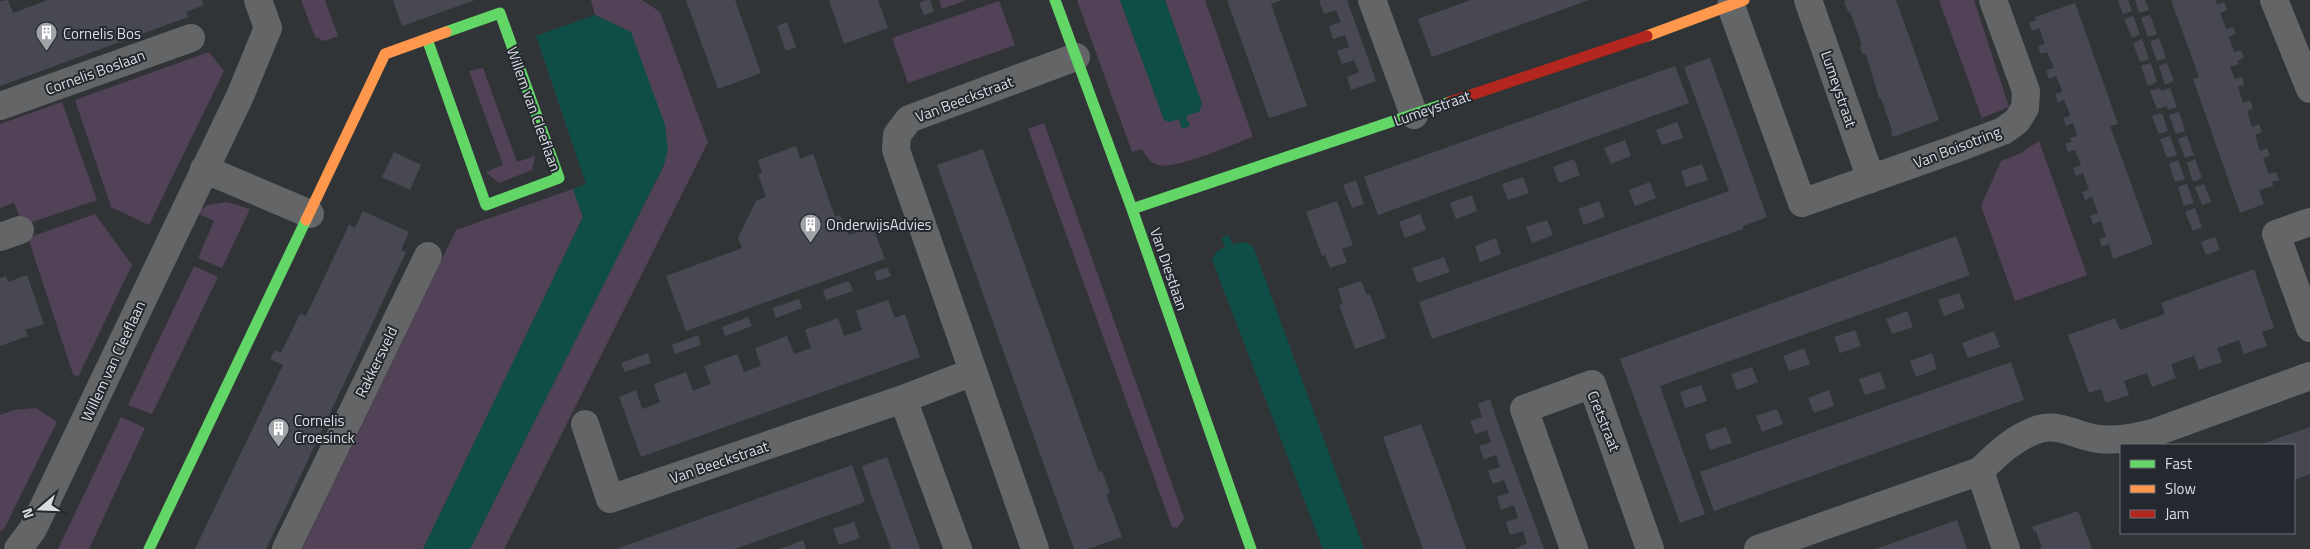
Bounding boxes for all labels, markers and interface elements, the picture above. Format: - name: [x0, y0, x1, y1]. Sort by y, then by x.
- building icon: Cornelis Bos: [35, 21, 59, 52]
- place label: Cornelis Bos: [63, 22, 141, 45]
- street label: Cornelis Boslaan: [42, 43, 148, 101]
- street label: Willem van Cleeflaan: [501, 43, 567, 175]
- street label: Lumeystraat: [1815, 47, 1863, 131]
- street label: Van Beeckstraat: [912, 70, 1017, 128]
- street label: Lumeystraat: [1390, 84, 1474, 132]
- street label: Van Boisotring: [1910, 120, 2004, 174]
- building icon: OnderwijsAdvies: [798, 212, 822, 243]
- place label: OnderwijsAdvies: [826, 213, 931, 236]
- street label: Van Diestlaan: [1144, 224, 1194, 314]
- street label: Willem van Cleeflaan: [75, 297, 151, 425]
- street label: Rakkersveld: [349, 323, 403, 401]
- street label: Cretstraat: [1581, 387, 1627, 455]
- place label: Cornelis Croesinck: [294, 409, 355, 449]
- building icon: Cornelis Croesinck: [266, 417, 290, 448]
- street label: Van Beeckstraat: [667, 434, 772, 490]
- legend: [2120, 444, 2295, 534]
- text: Fast: [2165, 452, 2193, 475]
- text: Slow: [2165, 477, 2196, 500]
- north arrow: [15, 484, 65, 534]
- text: Jam: [2165, 502, 2189, 525]
- text: N: [16, 505, 39, 521]

